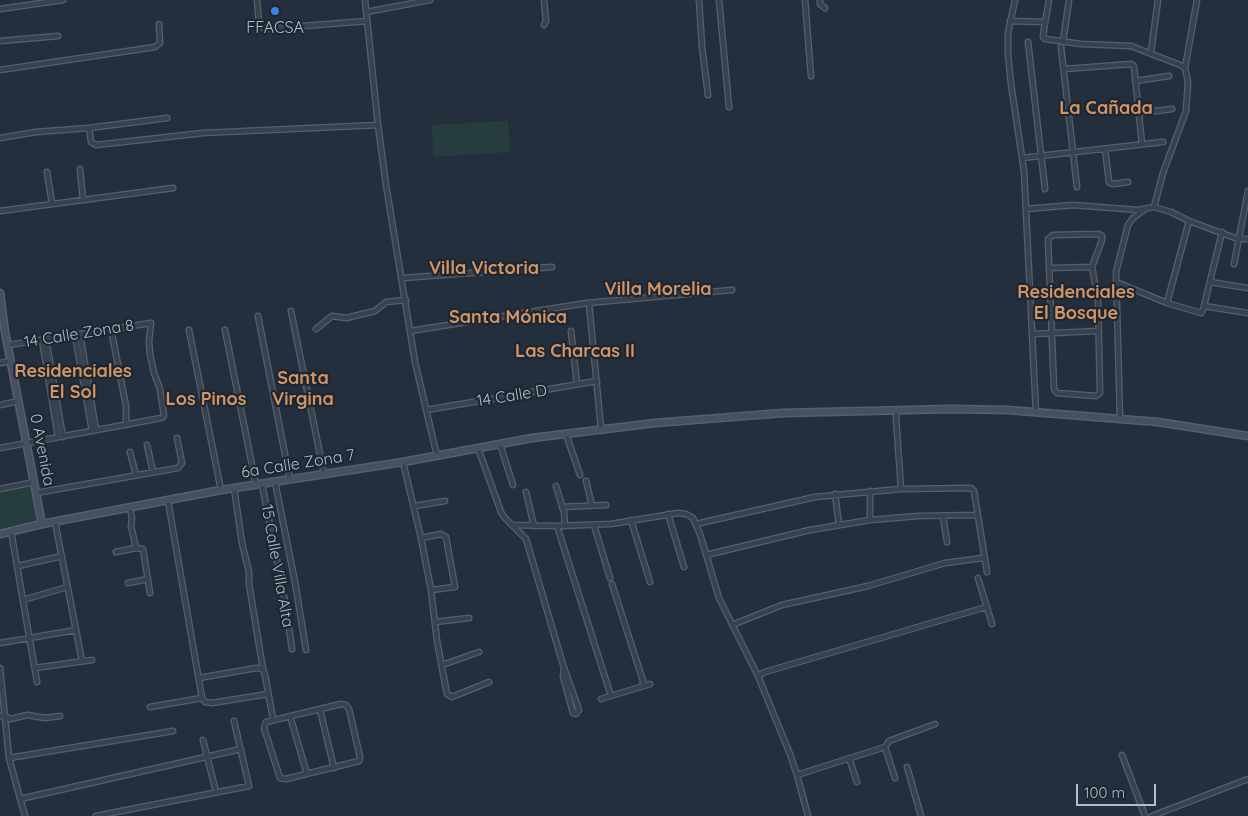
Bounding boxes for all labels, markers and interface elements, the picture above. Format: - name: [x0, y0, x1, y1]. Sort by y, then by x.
- marker: FFACSA: [269, 5, 281, 17]
- place label: FFACSA: [246, 18, 304, 38]
- district label: La Cañada: [1059, 98, 1153, 120]
- district label: Villa Victoria: [429, 258, 539, 280]
- district label: Villa Morelia: [605, 279, 711, 301]
- district label: Residenciales El Bosque: [1017, 282, 1135, 324]
- district label: Santa Mónica: [449, 307, 567, 329]
- street label: 14 Calle Zona 8: [23, 316, 135, 352]
- district label: Las Charcas II: [515, 341, 635, 363]
- district label: Residenciales El Sol: [14, 361, 132, 404]
- district label: Santa Virgina: [272, 368, 334, 410]
- street label: 14 Calle D: [476, 381, 548, 411]
- district label: Los Pinos: [166, 389, 246, 411]
- street label: 0 Avenida: [26, 412, 58, 488]
- street label: 6a Calle Zona 7: [240, 446, 356, 482]
- street label: 15 Calle Villa Alta: [257, 503, 297, 629]
- scale bar: [1078, 774, 1158, 806]
- text: 100 m: [1084, 783, 1125, 802]

